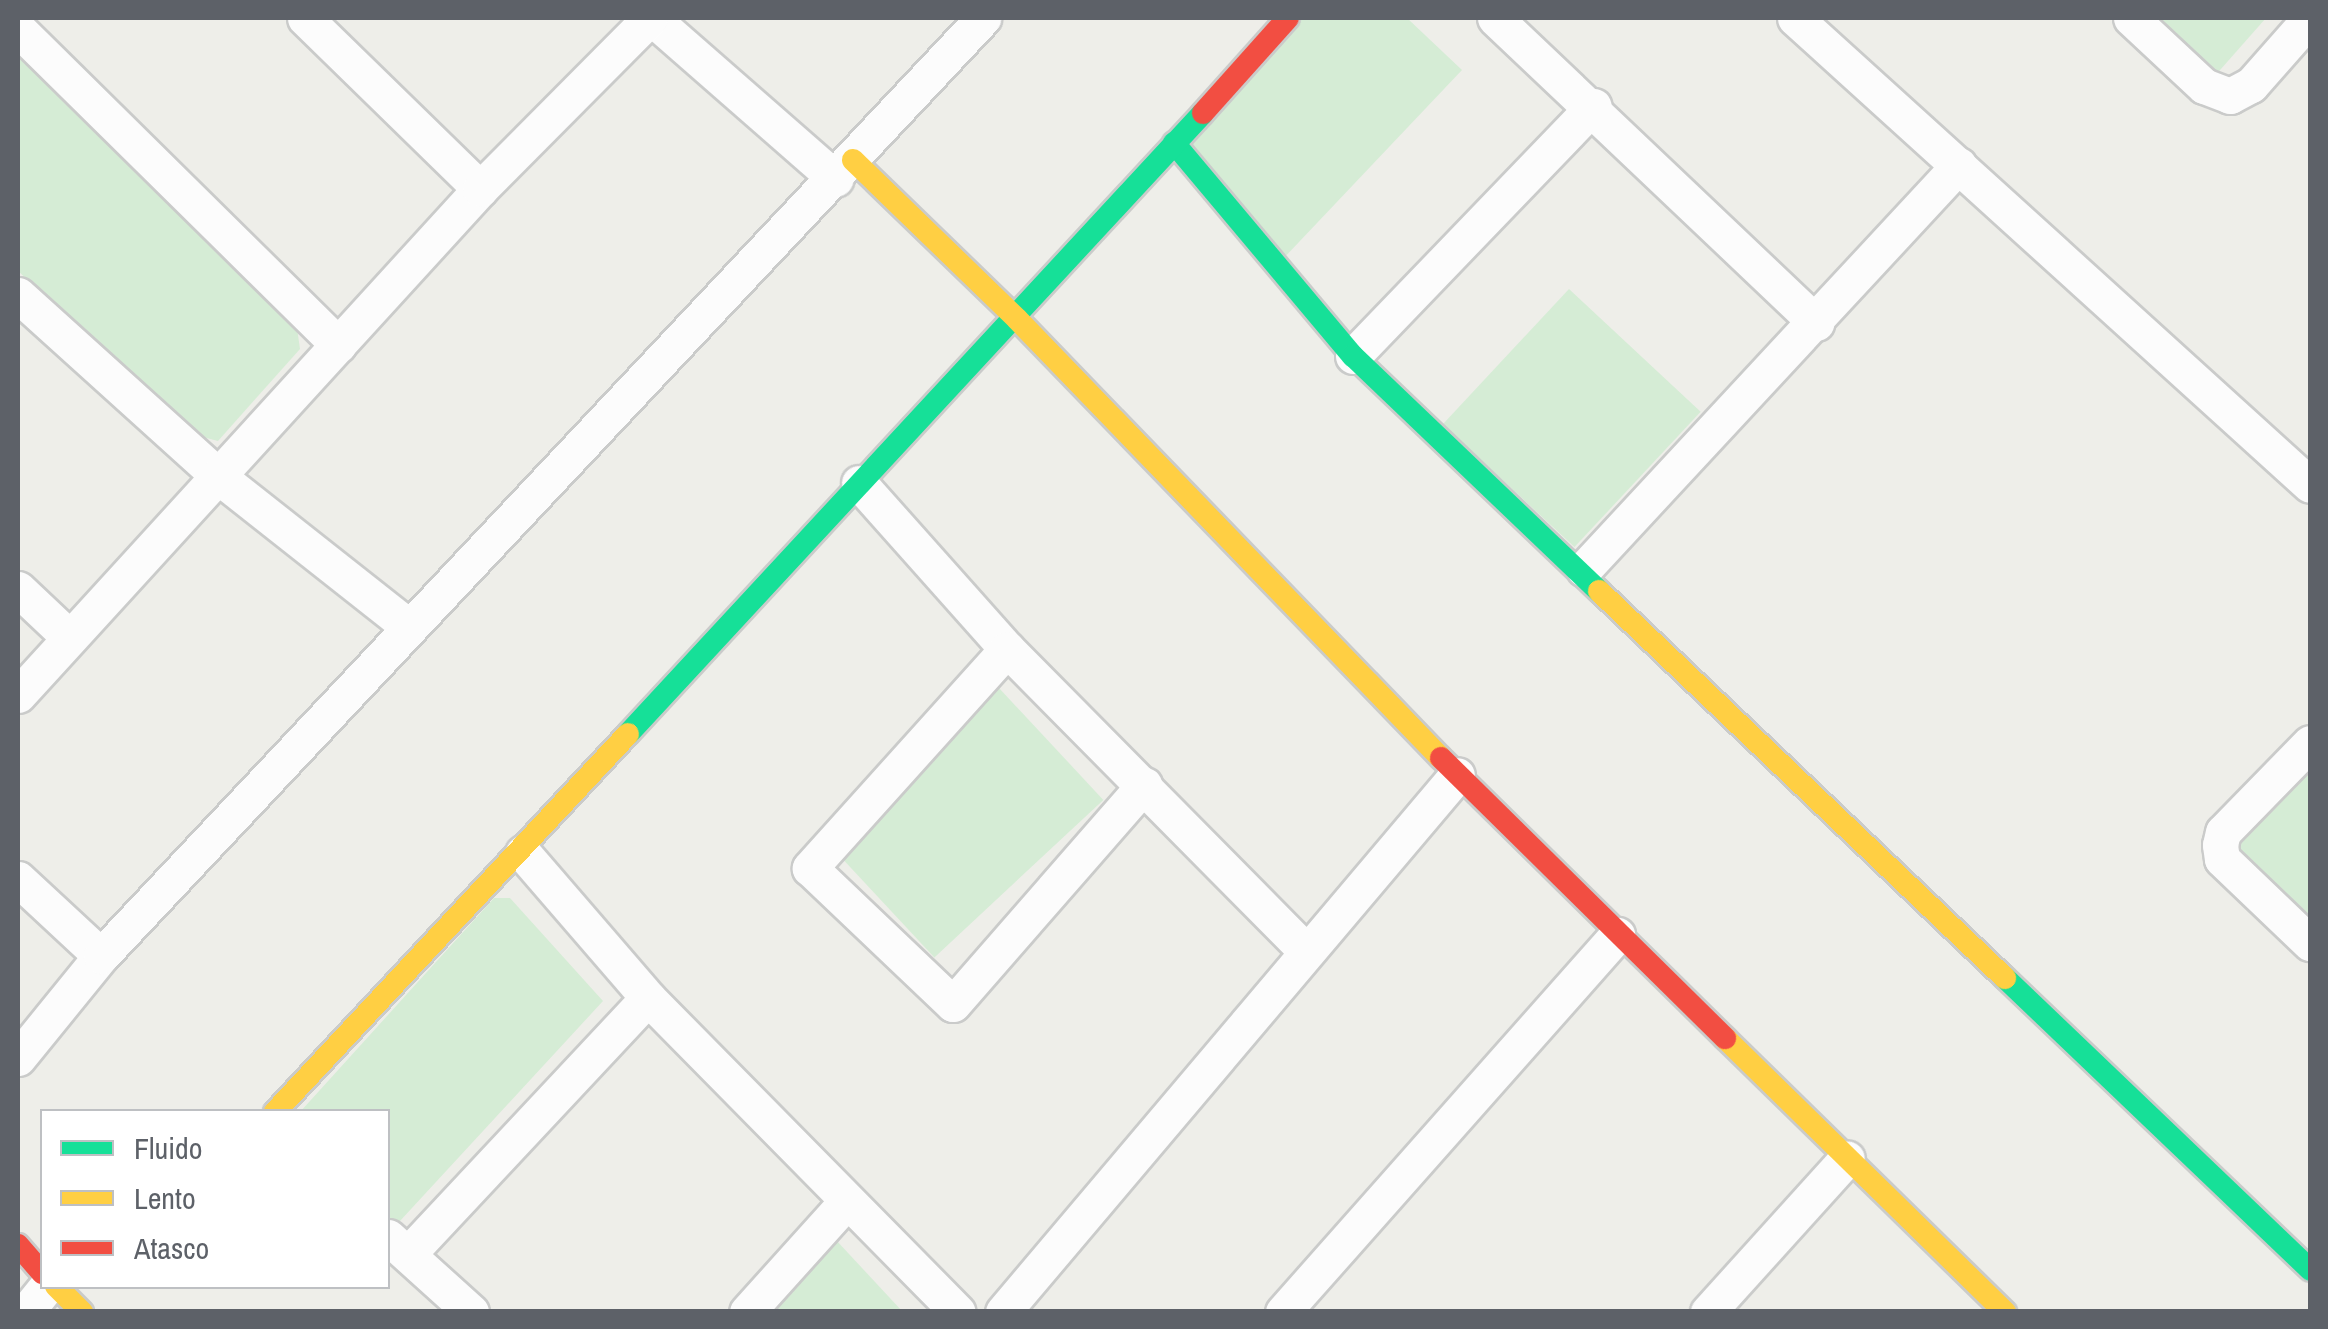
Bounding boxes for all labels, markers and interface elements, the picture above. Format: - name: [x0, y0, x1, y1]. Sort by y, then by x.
- legend: [40, 1109, 390, 1289]
- text: Fluido: [134, 1128, 202, 1168]
- text: Lento: [134, 1178, 196, 1218]
- text: Atasco: [134, 1228, 209, 1268]

